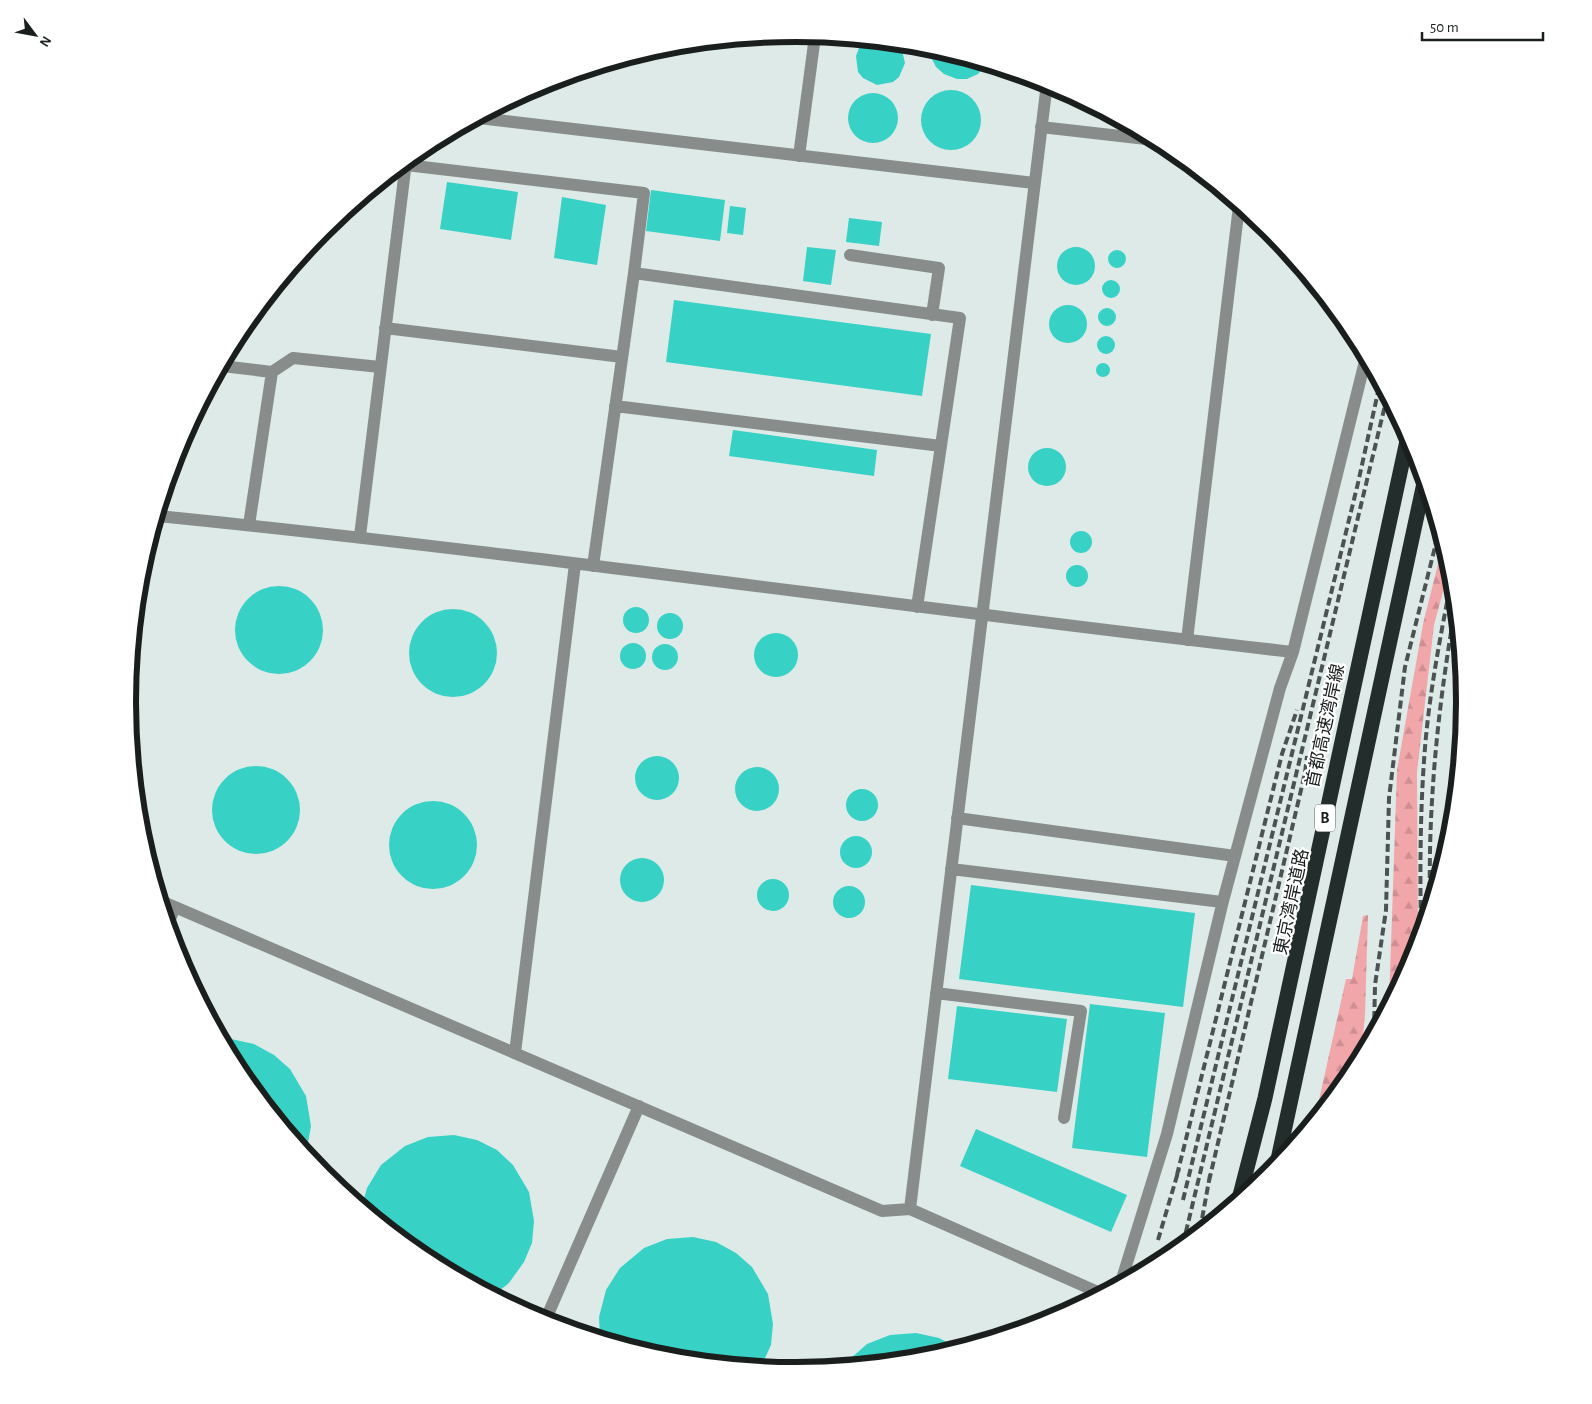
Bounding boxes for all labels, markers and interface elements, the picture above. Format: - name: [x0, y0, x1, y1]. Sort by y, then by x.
- north arrow: [10, 10, 60, 60]
- scale bar: [1422, 10, 1543, 42]
- text: 50 m: [1430, 20, 1459, 35]
- text: N: [37, 34, 54, 49]
- street label: 首都高速湾岸線: [1302, 662, 1348, 789]
- road number: B: [1315, 804, 1335, 831]
- street label: 東京湾岸道路: [1270, 847, 1312, 957]

